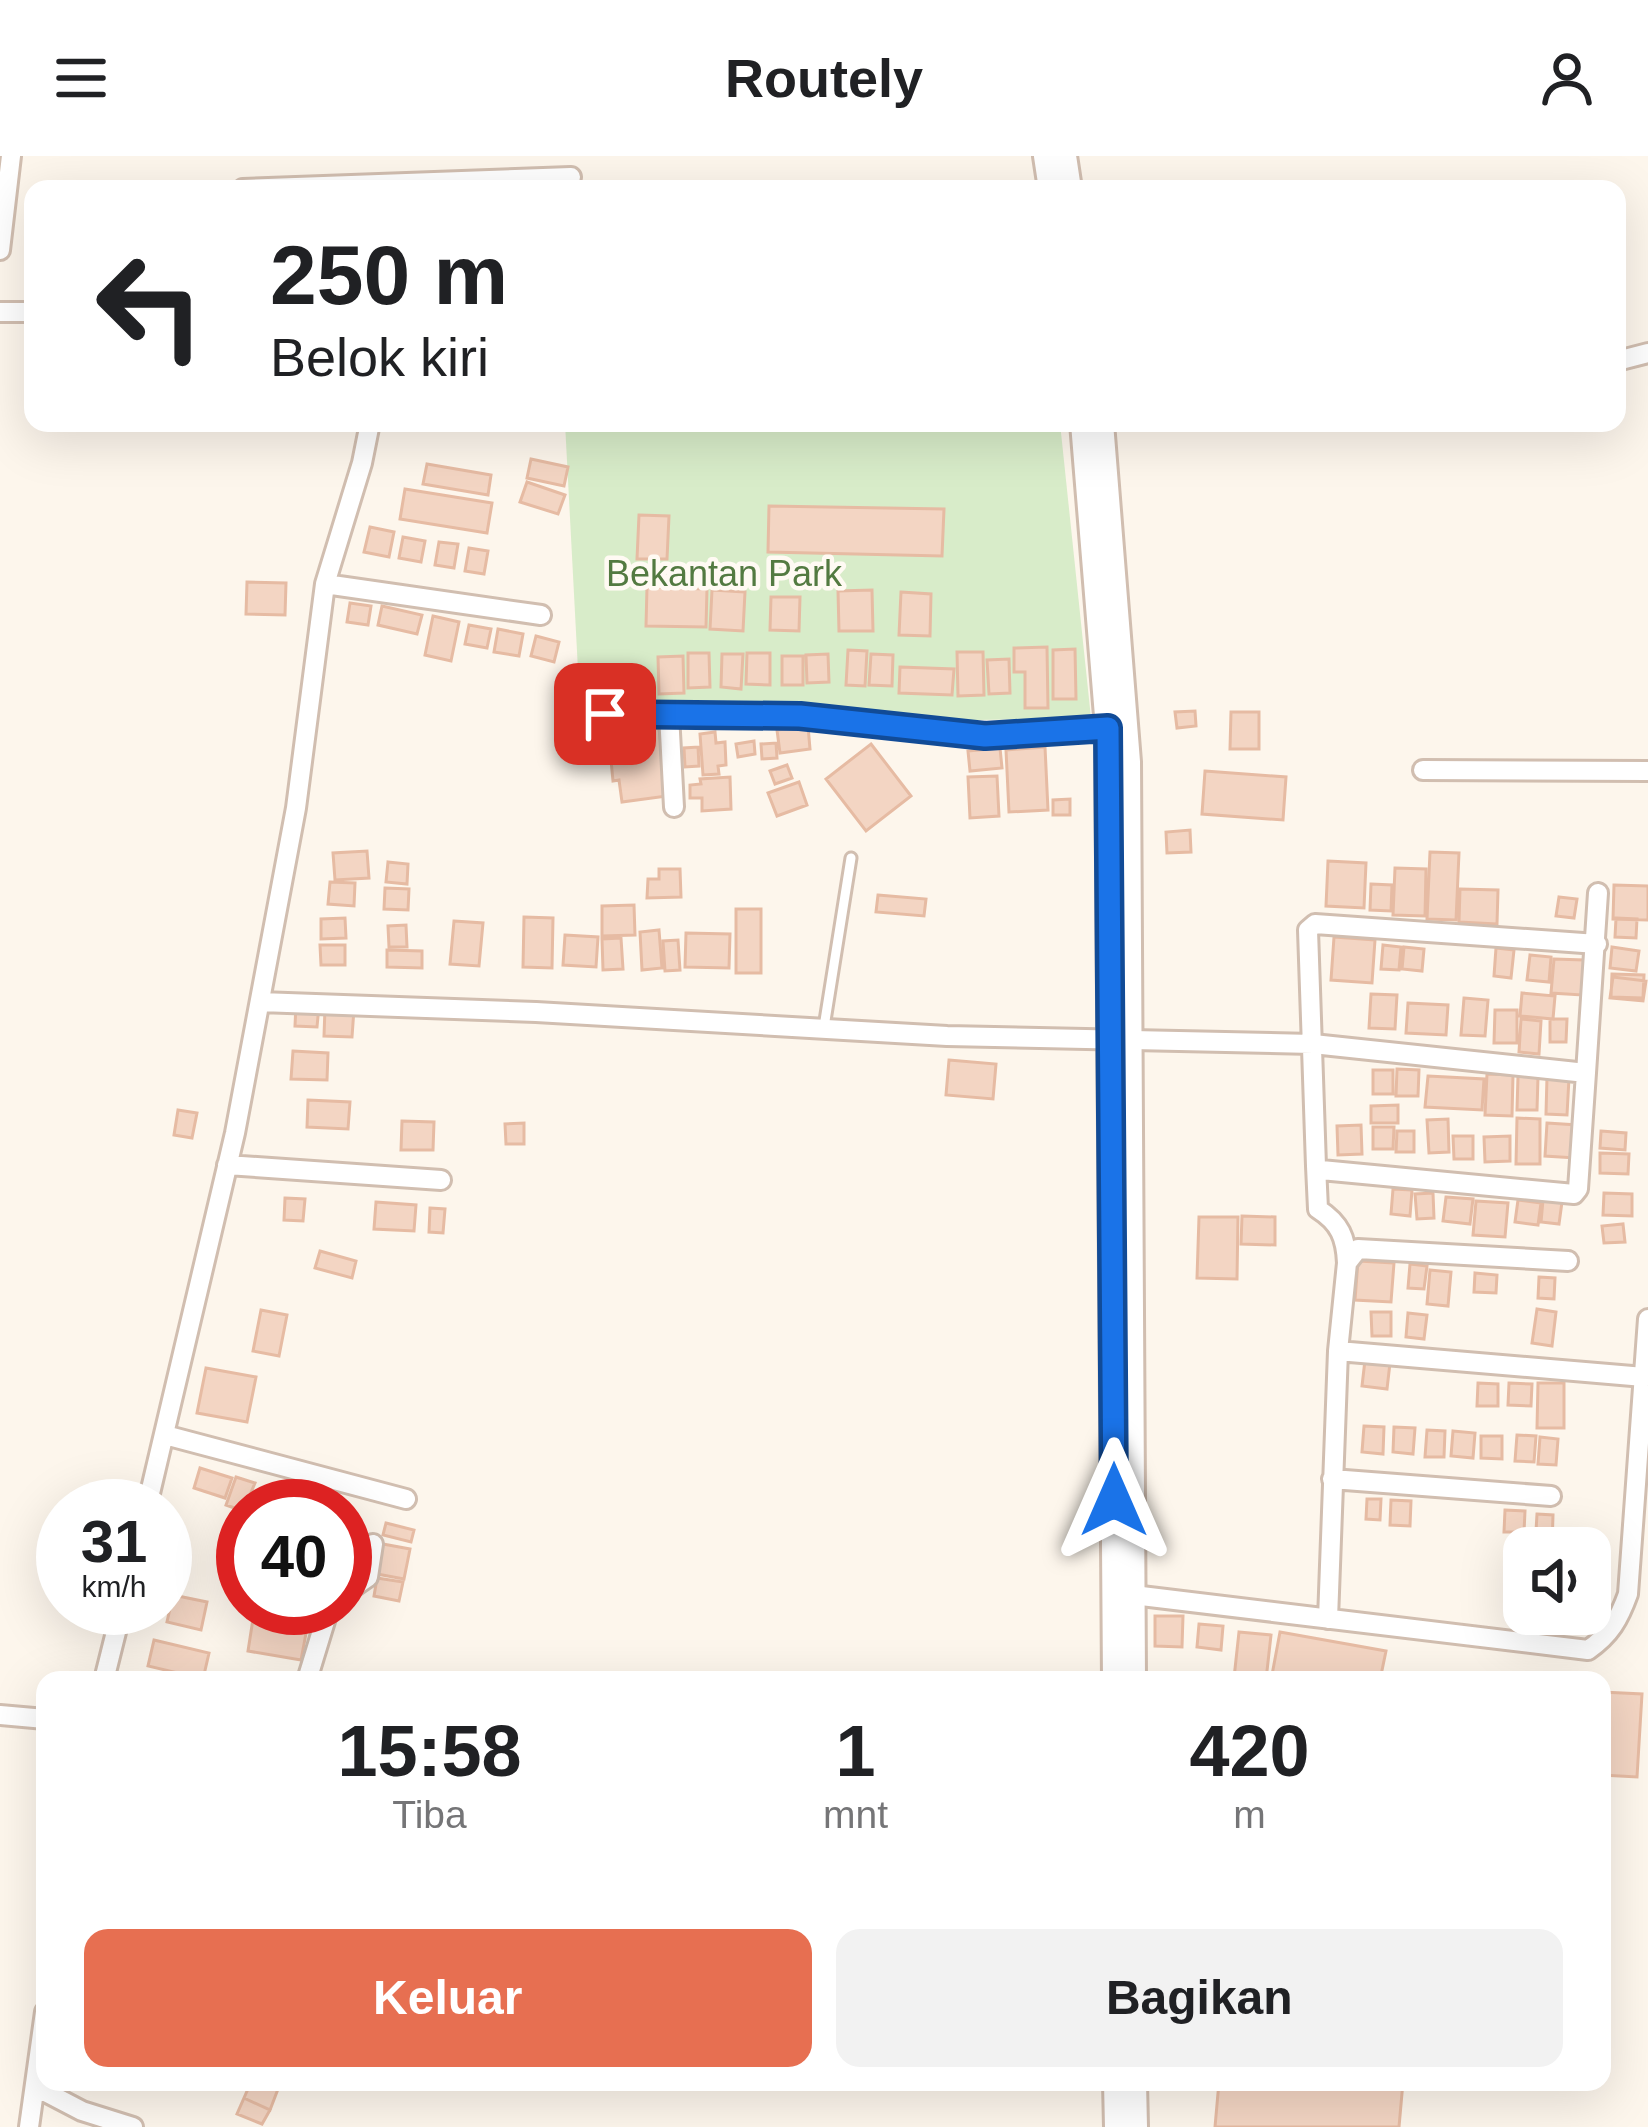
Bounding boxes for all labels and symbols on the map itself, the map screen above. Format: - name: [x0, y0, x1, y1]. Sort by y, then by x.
- park label: Bekantan Park: [606, 553, 843, 594]
- pin: [554, 663, 656, 765]
- position arrow: [1051, 1437, 1177, 1563]
- speed limit sign: 40: [216, 1479, 372, 1635]

